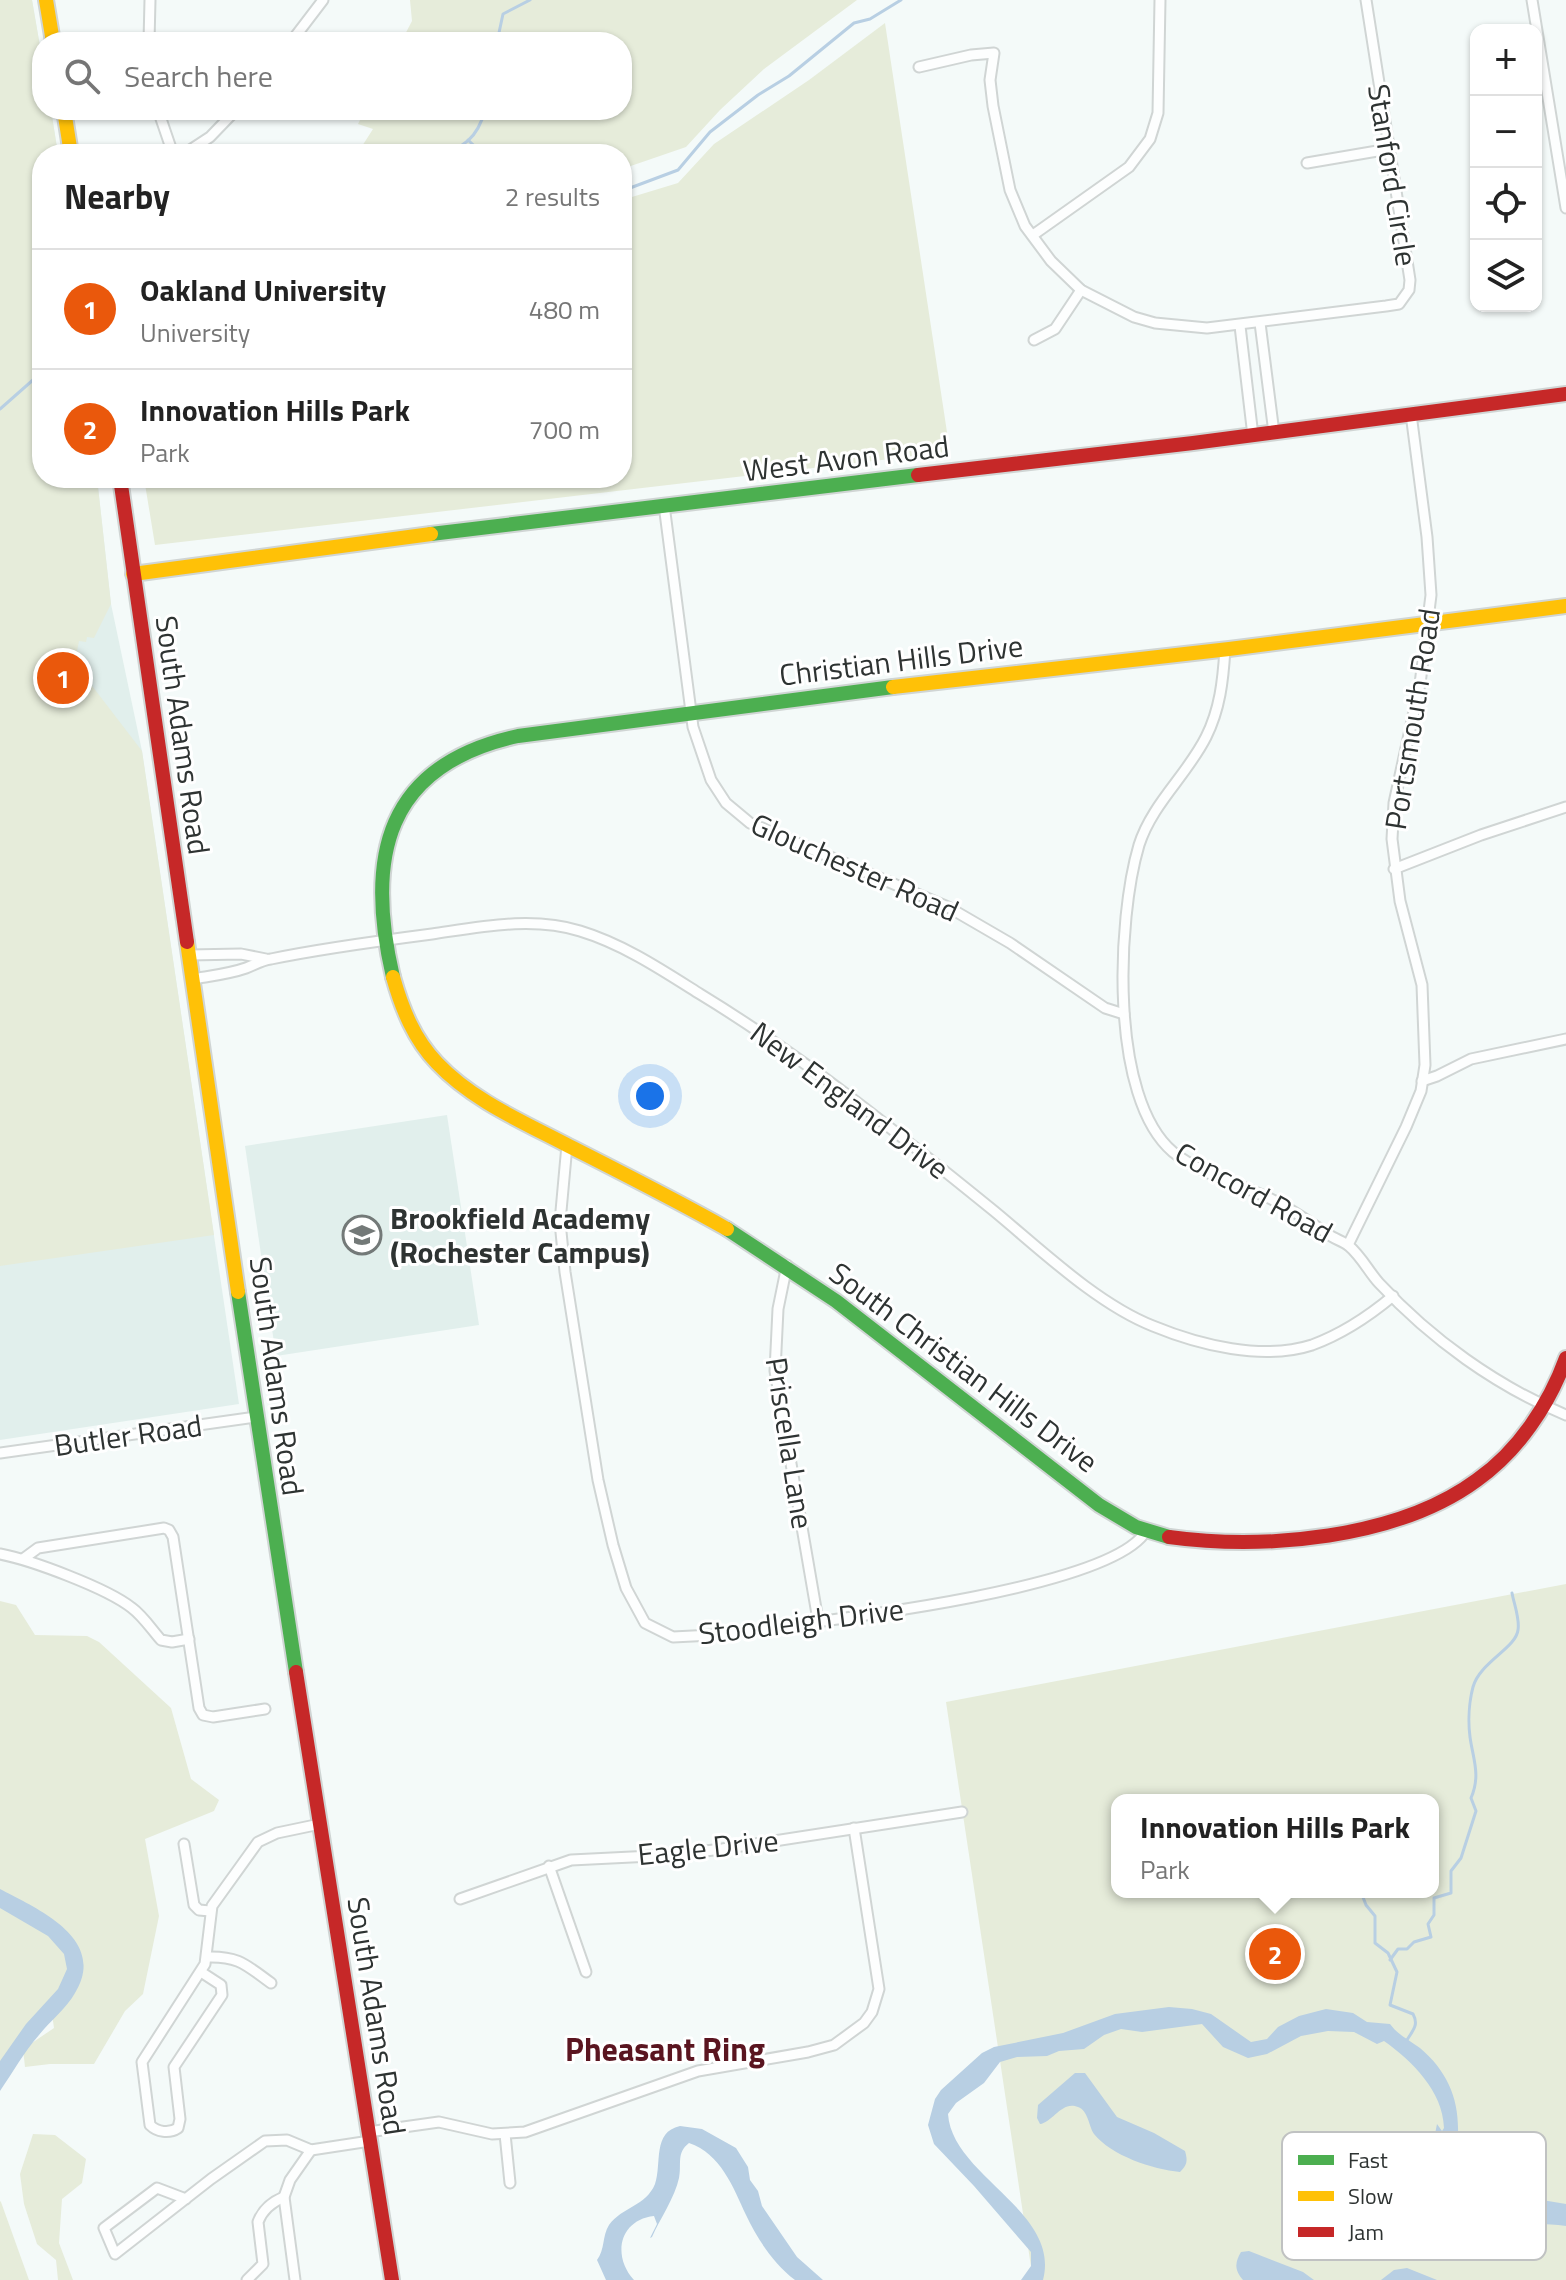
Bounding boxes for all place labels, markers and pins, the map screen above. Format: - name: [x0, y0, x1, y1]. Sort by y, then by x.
- pin: 1: [37, 648, 89, 708]
- place label: Brookfield Academy (Rochester Campus): [390, 1195, 650, 1275]
- school or university icon: Brookfield Academy (Rochester Campus): [341, 1214, 383, 1256]
- pin: 2: [1249, 1924, 1301, 1984]

